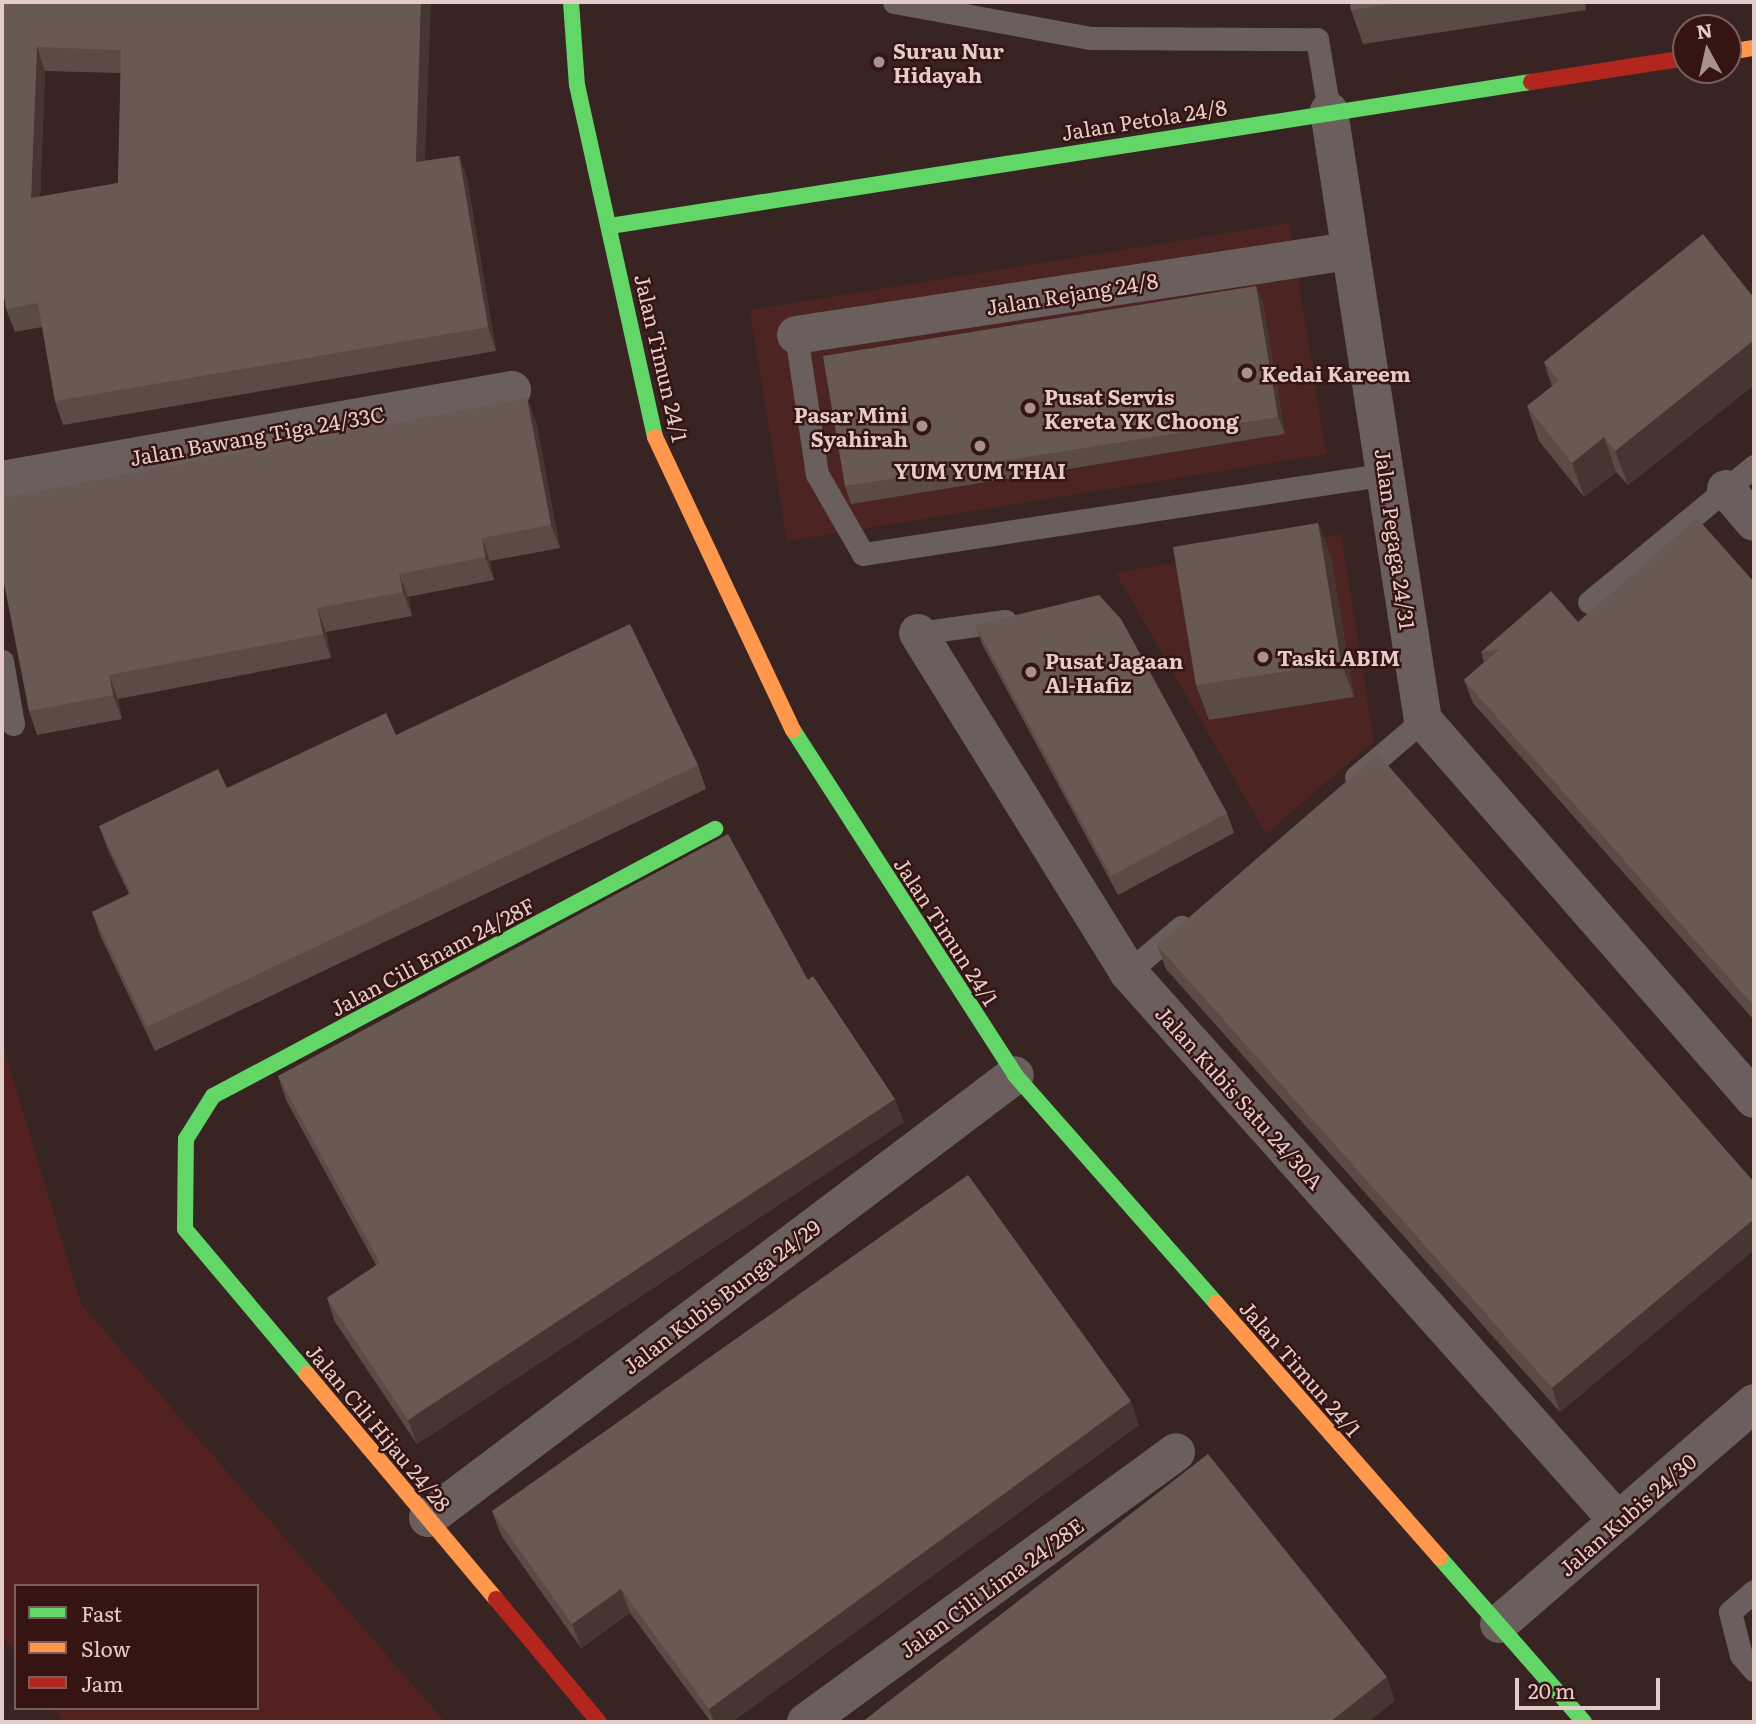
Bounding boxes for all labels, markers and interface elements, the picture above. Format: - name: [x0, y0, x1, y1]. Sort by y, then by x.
- north arrow: [1672, 14, 1742, 84]
- text: N: [1695, 15, 1714, 45]
- place label: Surau Nur Hidayah: [893, 37, 1004, 87]
- marker: Surau Nur Hidayah: [871, 54, 887, 70]
- street label: Jalan Petola 24/8: [1059, 93, 1229, 145]
- street label: Jalan Rejang 24/8: [984, 267, 1160, 319]
- street label: Jalan Timun 24/1: [630, 272, 694, 444]
- place label: Kedai Kareem: [1261, 360, 1411, 386]
- marker: Kedai Kareem: [1239, 365, 1255, 381]
- place label: Pusat Servis Kereta YK Choong: [1044, 383, 1239, 433]
- street label: Jalan Bawang Tiga 24/33C: [128, 400, 386, 470]
- marker: Pusat Servis Kereta YK Choong: [1022, 400, 1038, 416]
- place label: Pasar Mini Syahirah: [794, 401, 908, 451]
- marker: Pasar Mini Syahirah: [914, 418, 930, 434]
- marker: YUM YUM THAI: [972, 438, 988, 454]
- street label: Jalan Pegaga 24/31: [1371, 447, 1421, 631]
- place label: YUM YUM THAI: [894, 457, 1066, 483]
- place label: Taski ABIM: [1277, 644, 1400, 670]
- place label: Pusat Jagaan Al-Hafiz: [1045, 647, 1183, 697]
- marker: Taski ABIM: [1255, 649, 1271, 665]
- marker: Pusat Jagaan Al-Hafiz: [1023, 664, 1039, 680]
- street label: Jalan Timun 24/1: [890, 852, 1004, 1010]
- street label: Jalan Cili Enam 24/28F: [326, 891, 538, 1021]
- street label: Jalan Kubis Satu 24/30A: [1151, 1000, 1329, 1194]
- street label: Jalan Kubis Bunga 24/29: [617, 1214, 825, 1378]
- street label: Jalan Timun 24/1: [1235, 1295, 1367, 1441]
- street label: Jalan Cili Hijau 24/28: [302, 1338, 456, 1516]
- street label: Jalan Kubis 24/30: [1553, 1447, 1701, 1581]
- street label: Jalan Cili Lima 24/28E: [894, 1512, 1088, 1662]
- legend: [14, 1584, 259, 1710]
- text: Fast: [81, 1597, 122, 1628]
- text: Slow: [81, 1632, 131, 1663]
- scale bar: [1518, 1664, 1663, 1708]
- text: Jam: [81, 1667, 123, 1698]
- text: 20 m: [1528, 1674, 1575, 1705]

